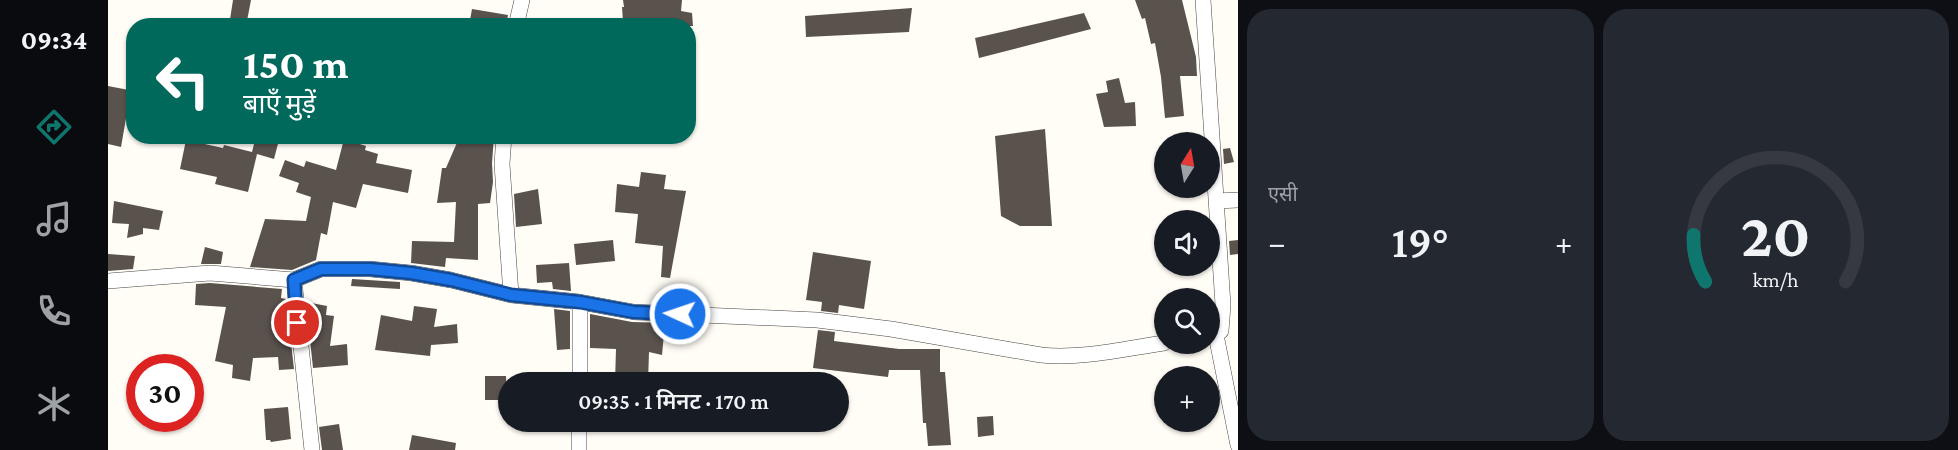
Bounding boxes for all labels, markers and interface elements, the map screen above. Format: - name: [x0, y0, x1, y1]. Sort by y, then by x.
- text: 09:34: [21, 25, 87, 55]
- text: 150 m: [243, 40, 348, 87]
- icon: left: [144, 42, 222, 120]
- text: बाएँ मुड़ें: [243, 89, 316, 119]
- icon: directions: [33, 106, 75, 148]
- north arrow: [1154, 132, 1220, 198]
- map controls: [1154, 132, 1220, 432]
- text: एसी: [1268, 183, 1298, 205]
- icon: music: [33, 198, 75, 240]
- text: 20: [1741, 200, 1811, 269]
- button: sound: [1154, 210, 1220, 276]
- text: 19°: [1392, 217, 1449, 267]
- text: −: [1268, 224, 1285, 261]
- text: +: [1555, 224, 1573, 261]
- text: km/h: [1753, 268, 1799, 292]
- position arrow: [648, 282, 712, 346]
- button: search: [1154, 288, 1220, 354]
- icon: phone: [33, 290, 75, 332]
- pin: [271, 297, 322, 348]
- icon: arrive: [280, 306, 313, 339]
- speed limit sign: 30: [126, 354, 204, 432]
- button: +: [1154, 366, 1220, 432]
- icon: climate: [33, 383, 75, 425]
- text: 09:35 · 1 मिनट · 170 m: [578, 389, 769, 414]

